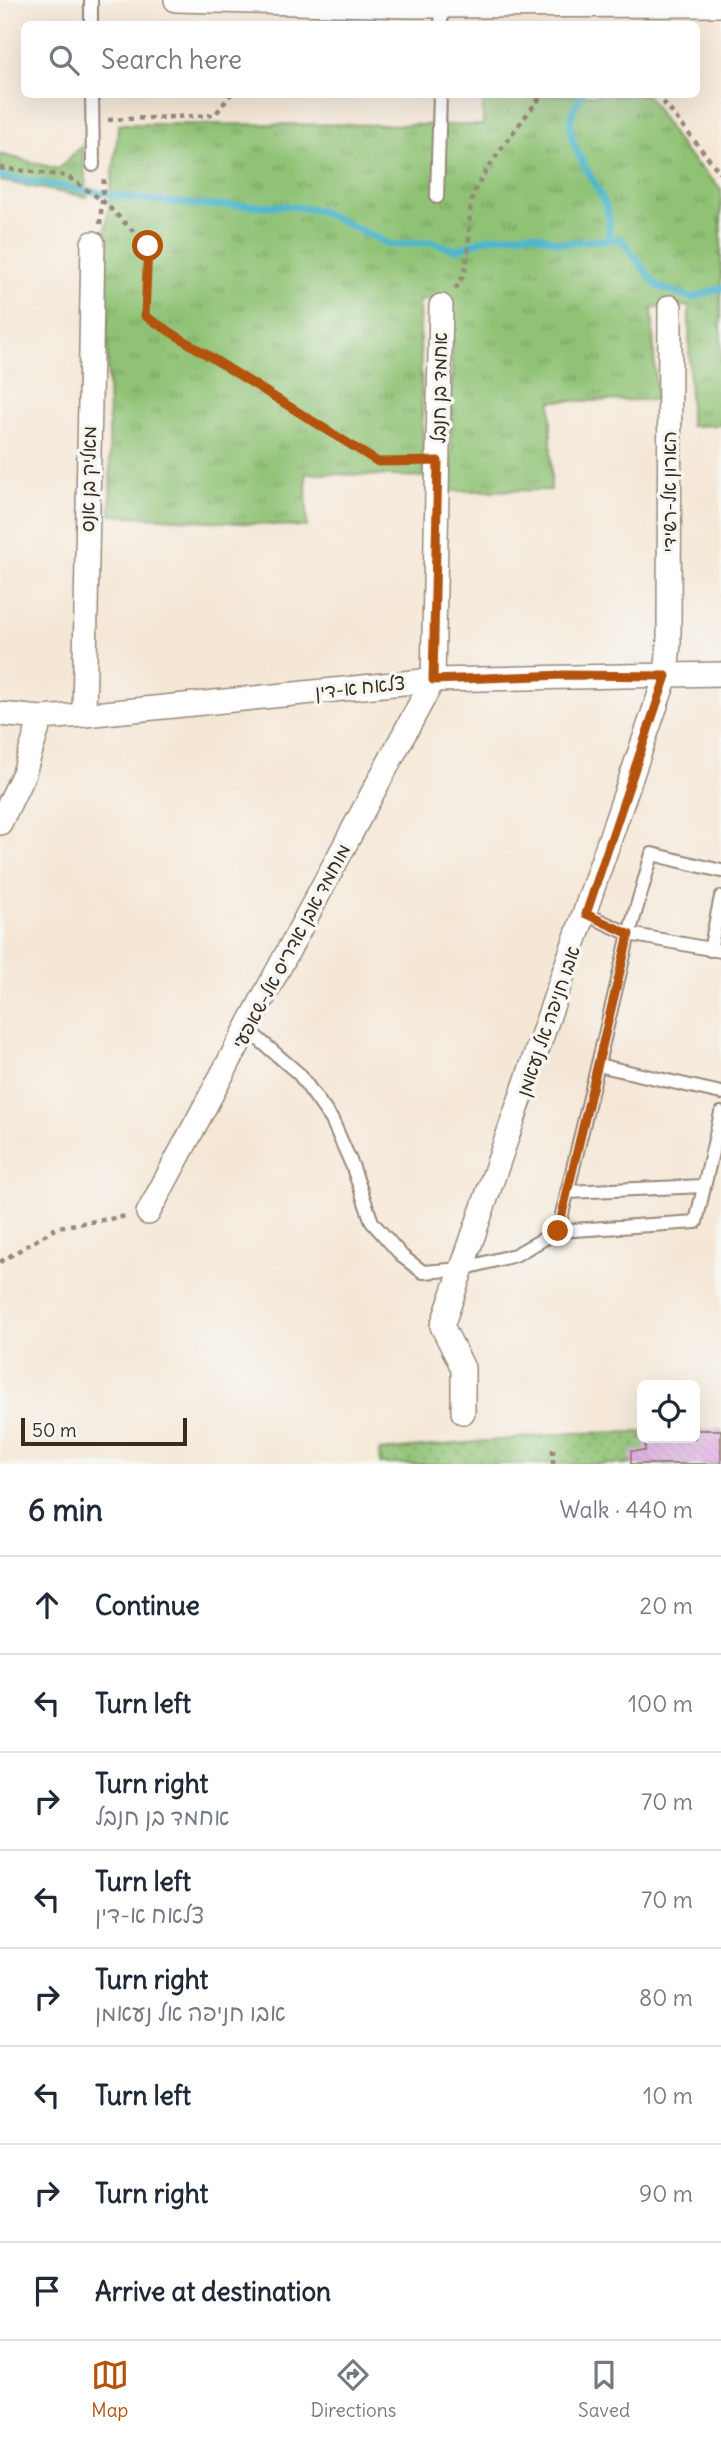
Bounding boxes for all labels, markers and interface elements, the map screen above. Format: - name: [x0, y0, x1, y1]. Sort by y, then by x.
- search box: [21, 21, 700, 98]
- icon: search: [45, 41, 83, 79]
- text: Search here: [101, 43, 242, 76]
- route start: [132, 230, 163, 261]
- street label: אחמד בן חנבל: [426, 332, 452, 444]
- street label: מאליק בן אנס: [75, 426, 102, 532]
- street label: הארון אל-רשידי: [657, 431, 682, 553]
- street label: צלאח א-דין: [314, 670, 406, 705]
- street label: מוחמד אבן אדריס אל-שאפעי: [227, 839, 356, 1053]
- street label: אבו חניפה אל נעאמן: [511, 943, 586, 1100]
- route end: [542, 1215, 573, 1246]
- map controls: [637, 1380, 700, 1443]
- button: locate: [637, 1380, 700, 1443]
- scale bar: [21, 1415, 187, 1447]
- text: 50 m: [32, 1418, 77, 1442]
- text: 6 min: [28, 1491, 103, 1529]
- text: Walk · 440 m: [559, 1495, 693, 1524]
- icon: ahead: [28, 1586, 66, 1624]
- text: Continue: [95, 1589, 200, 1622]
- text: 20 m: [640, 1591, 693, 1620]
- icon: left: [28, 1684, 66, 1722]
- text: Turn left: [95, 1687, 191, 1720]
- text: 100 m: [628, 1689, 693, 1718]
- text: Turn right: [95, 1767, 208, 1800]
- icon: right: [28, 1782, 66, 1820]
- text: 70 m: [641, 1787, 693, 1816]
- text: אחמד בן חנבל: [95, 1802, 230, 1831]
- text: Turn left: [95, 1865, 191, 1898]
- icon: left: [28, 1880, 66, 1918]
- text: 70 m: [641, 1885, 693, 1914]
- text: צלאח א-דין: [95, 1900, 204, 1929]
- text: Turn right: [95, 1963, 208, 1996]
- icon: right: [28, 1978, 66, 2016]
- text: 80 m: [639, 1983, 693, 2012]
- text: אבו חניפה אל נעאמן: [95, 1998, 286, 2027]
- icon: left: [28, 2076, 66, 2114]
- text: Turn left: [95, 2079, 191, 2112]
- text: 10 m: [643, 2081, 693, 2110]
- icon: right: [28, 2174, 66, 2212]
- text: Turn right: [95, 2177, 208, 2210]
- text: 90 m: [639, 2179, 693, 2208]
- icon: arrive: [28, 2272, 66, 2310]
- text: Arrive at destination: [95, 2275, 331, 2308]
- tab: Map: [91, 2356, 129, 2422]
- tab: Directions: [311, 2356, 396, 2422]
- tab: Saved: [578, 2356, 630, 2422]

